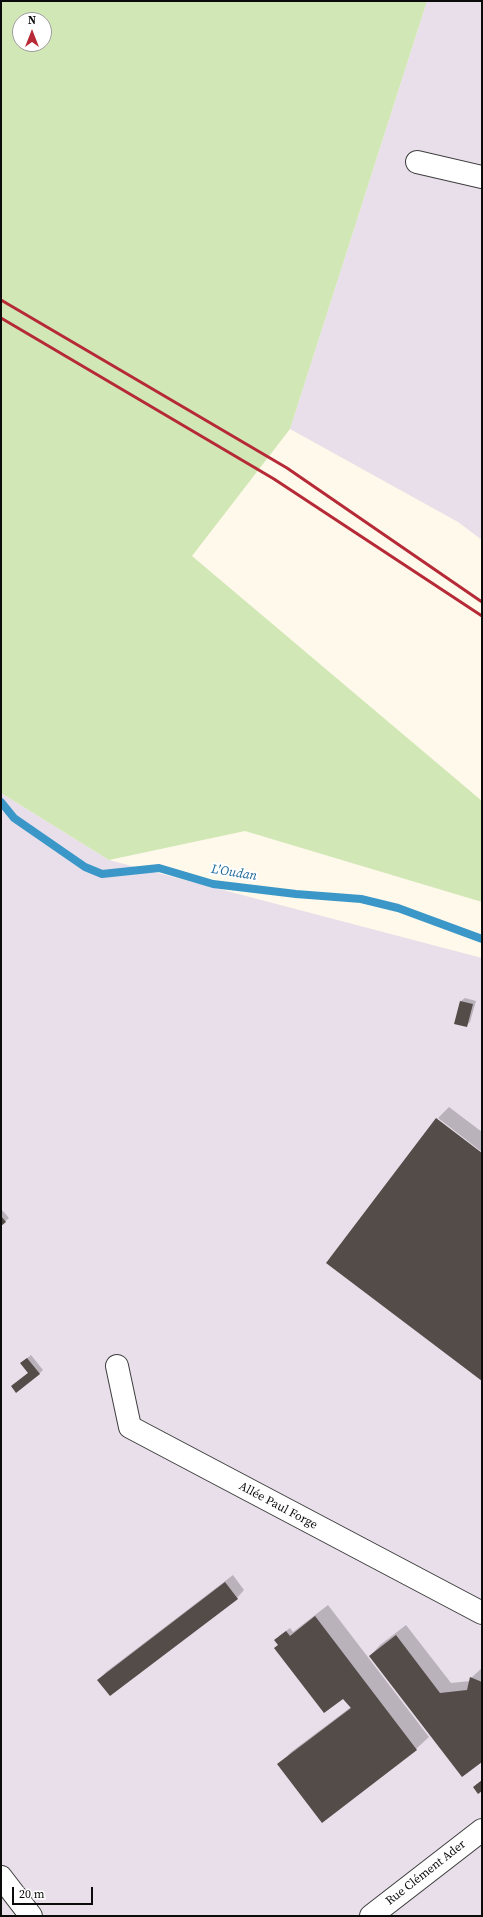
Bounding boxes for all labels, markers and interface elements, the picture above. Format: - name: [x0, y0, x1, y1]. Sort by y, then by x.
- north arrow: [12, 12, 52, 52]
- text: N: [28, 13, 36, 28]
- water label: L'Oudan: [210, 862, 258, 884]
- street label: Allée Paul Forge: [236, 1479, 320, 1533]
- street label: Rue Clément Ader: [383, 1837, 469, 1909]
- scale bar: [14, 1879, 95, 1905]
- text: 20 m: [19, 1886, 45, 1902]

